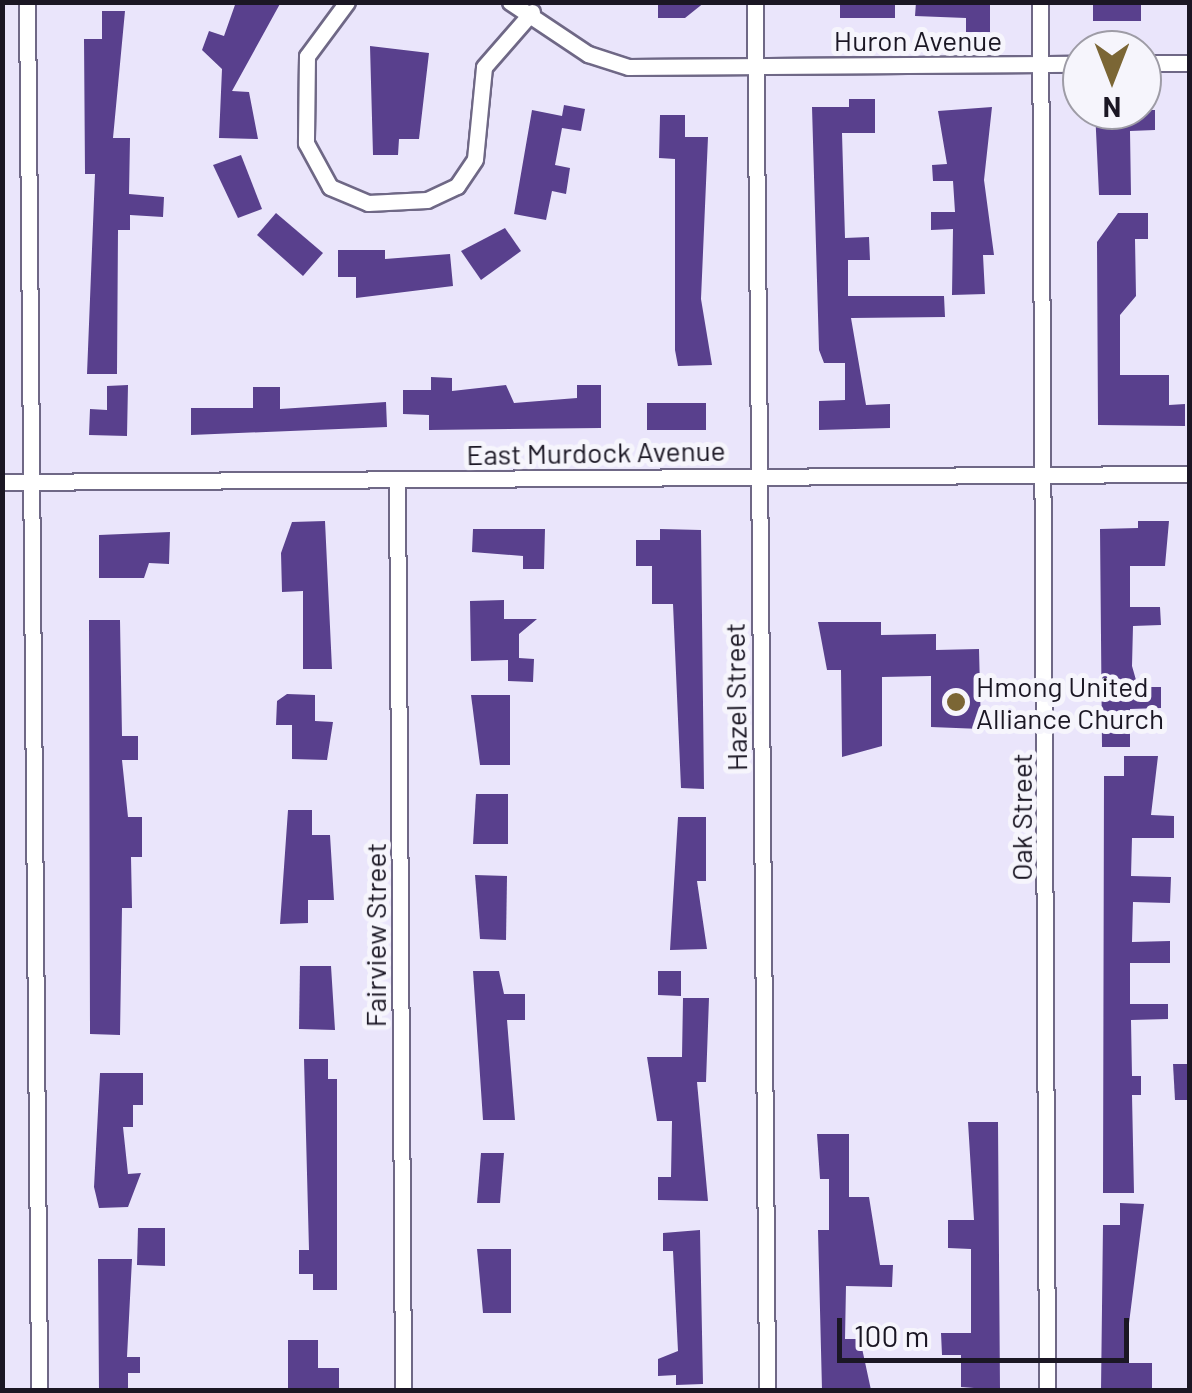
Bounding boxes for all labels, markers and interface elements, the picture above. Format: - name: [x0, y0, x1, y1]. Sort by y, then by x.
- street label: Huron Avenue: [834, 23, 1002, 57]
- north arrow: [1062, 30, 1162, 130]
- text: N: [1103, 91, 1121, 125]
- street label: East Murdock Avenue: [466, 433, 726, 471]
- street label: Hazel Street: [717, 622, 753, 772]
- place label: Hmong United Alliance Church: [976, 669, 1164, 735]
- marker: Hmong United Alliance Church: [945, 691, 967, 713]
- street label: Oak Street: [1004, 753, 1038, 881]
- street label: Fairview Street: [358, 843, 392, 1027]
- scale bar: [842, 1298, 1134, 1360]
- text: 100 m: [854, 1317, 929, 1353]

